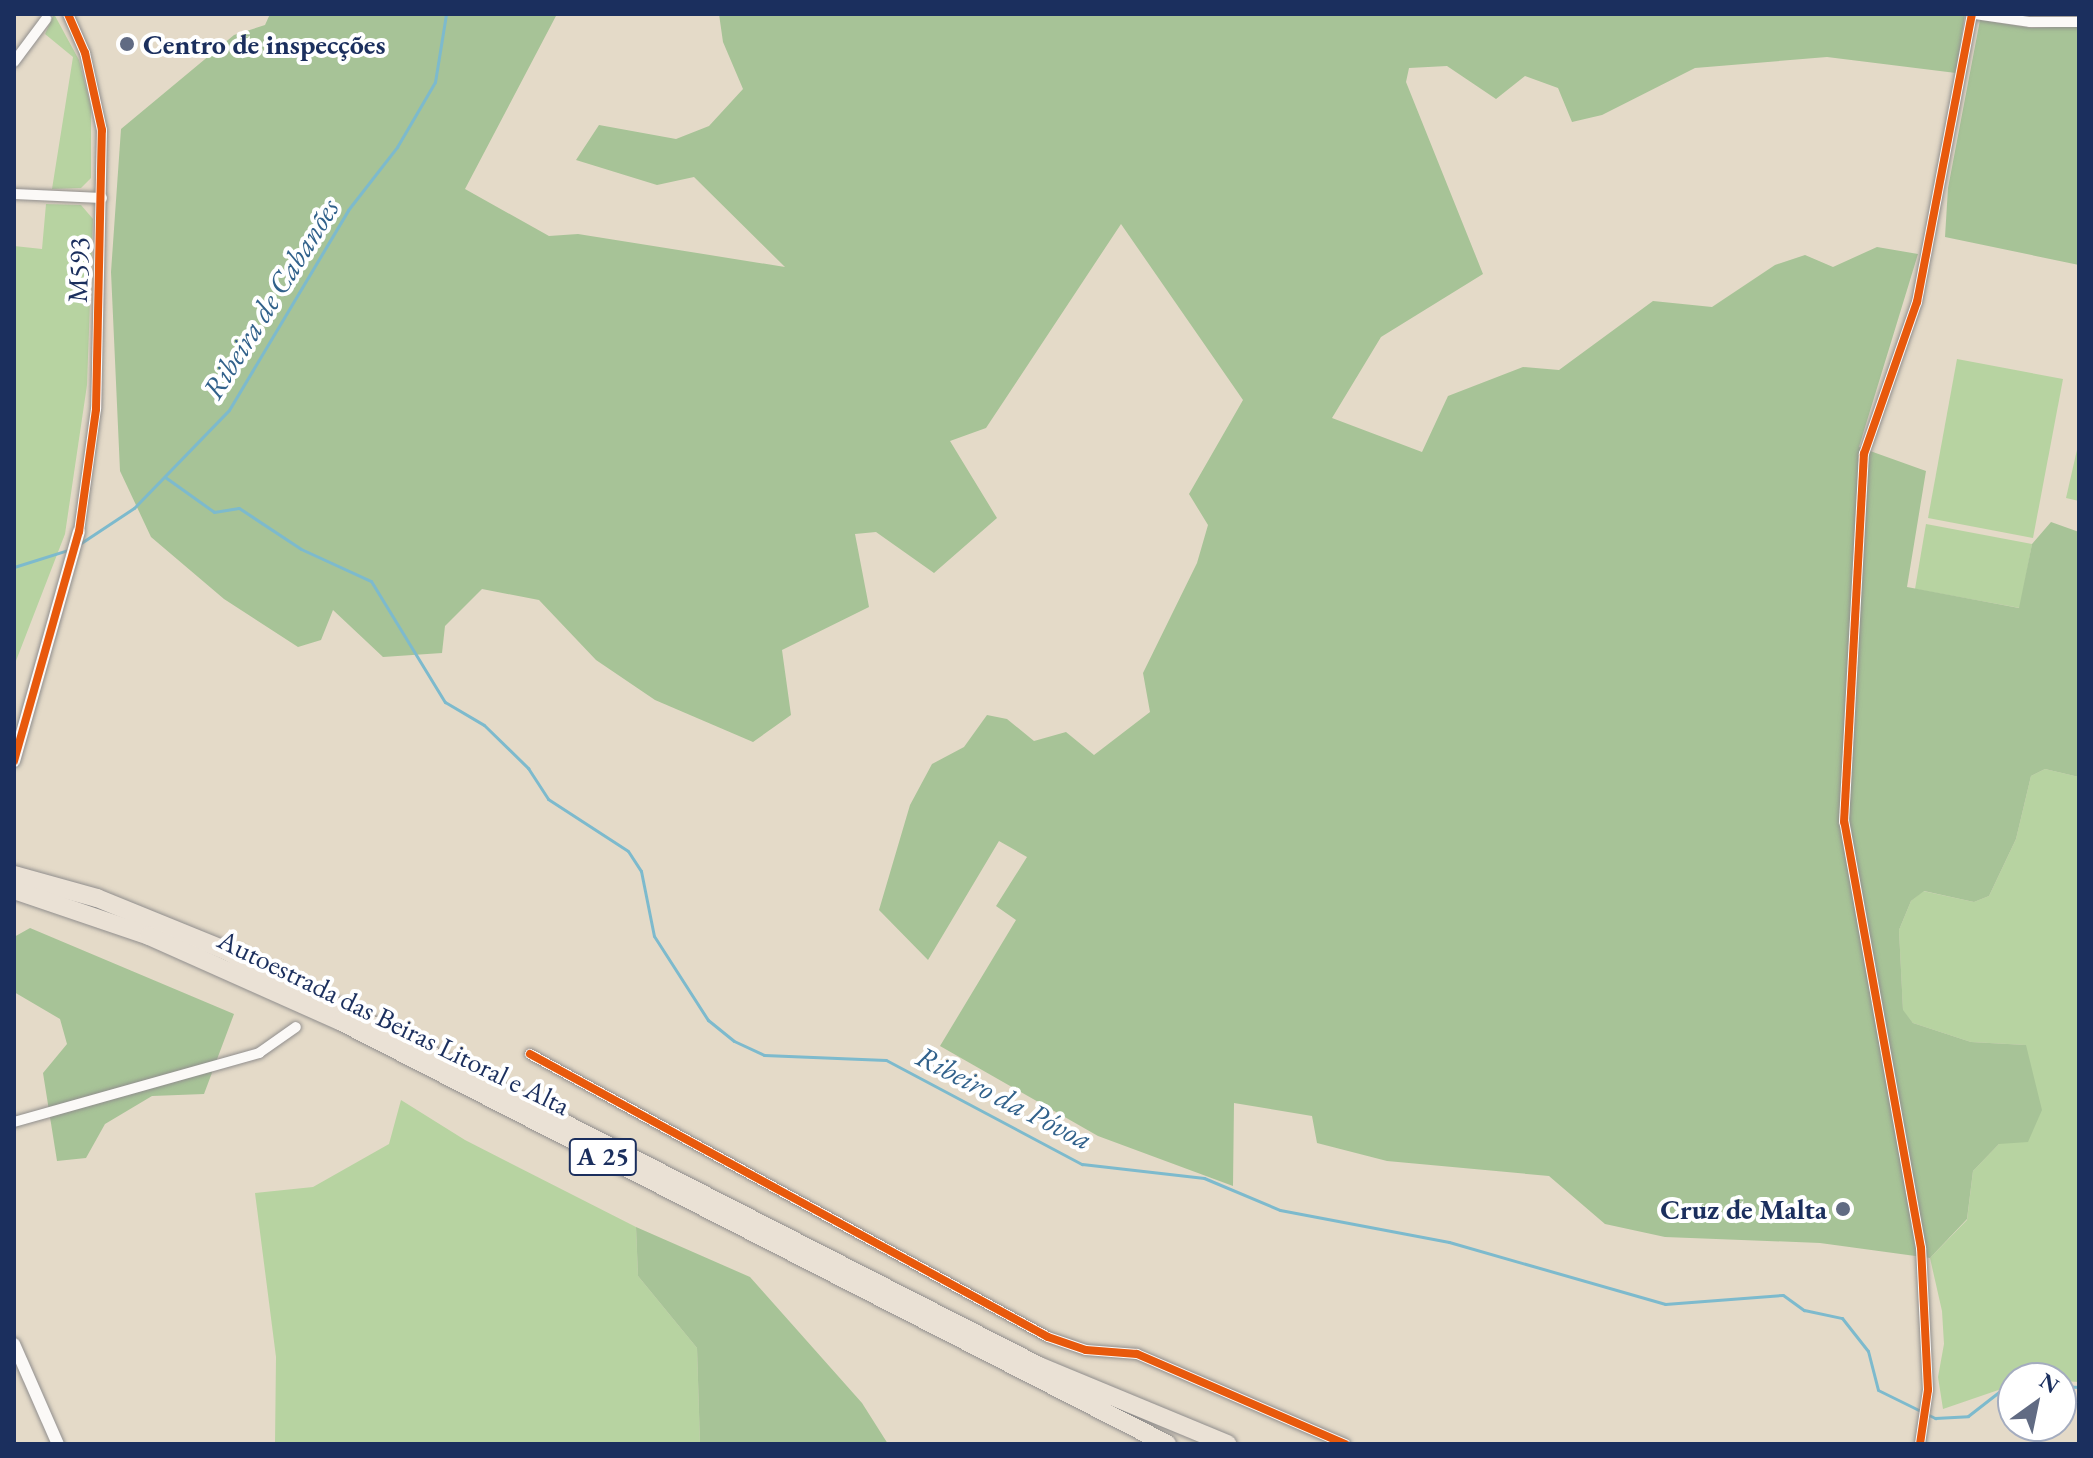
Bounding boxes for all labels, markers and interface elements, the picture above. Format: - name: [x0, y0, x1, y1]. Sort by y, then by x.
- place label: Centro de inspecções: [143, 27, 386, 61]
- marker: Centro de inspecções: [118, 35, 136, 53]
- water label: Ribeira de Cabanões: [195, 192, 347, 406]
- street label: M593: [60, 237, 96, 303]
- street label: Autoestrada das Beiras Litoral e Alta: [212, 922, 576, 1122]
- water label: Ribeiro da Póvoa: [910, 1038, 1098, 1158]
- road number: A 25: [567, 1135, 639, 1179]
- place label: Cruz de Malta: [1660, 1192, 1827, 1226]
- marker: Cruz de Malta: [1834, 1200, 1852, 1218]
- north arrow: [1997, 1362, 2077, 1442]
- text: N: [2034, 1366, 2065, 1400]

